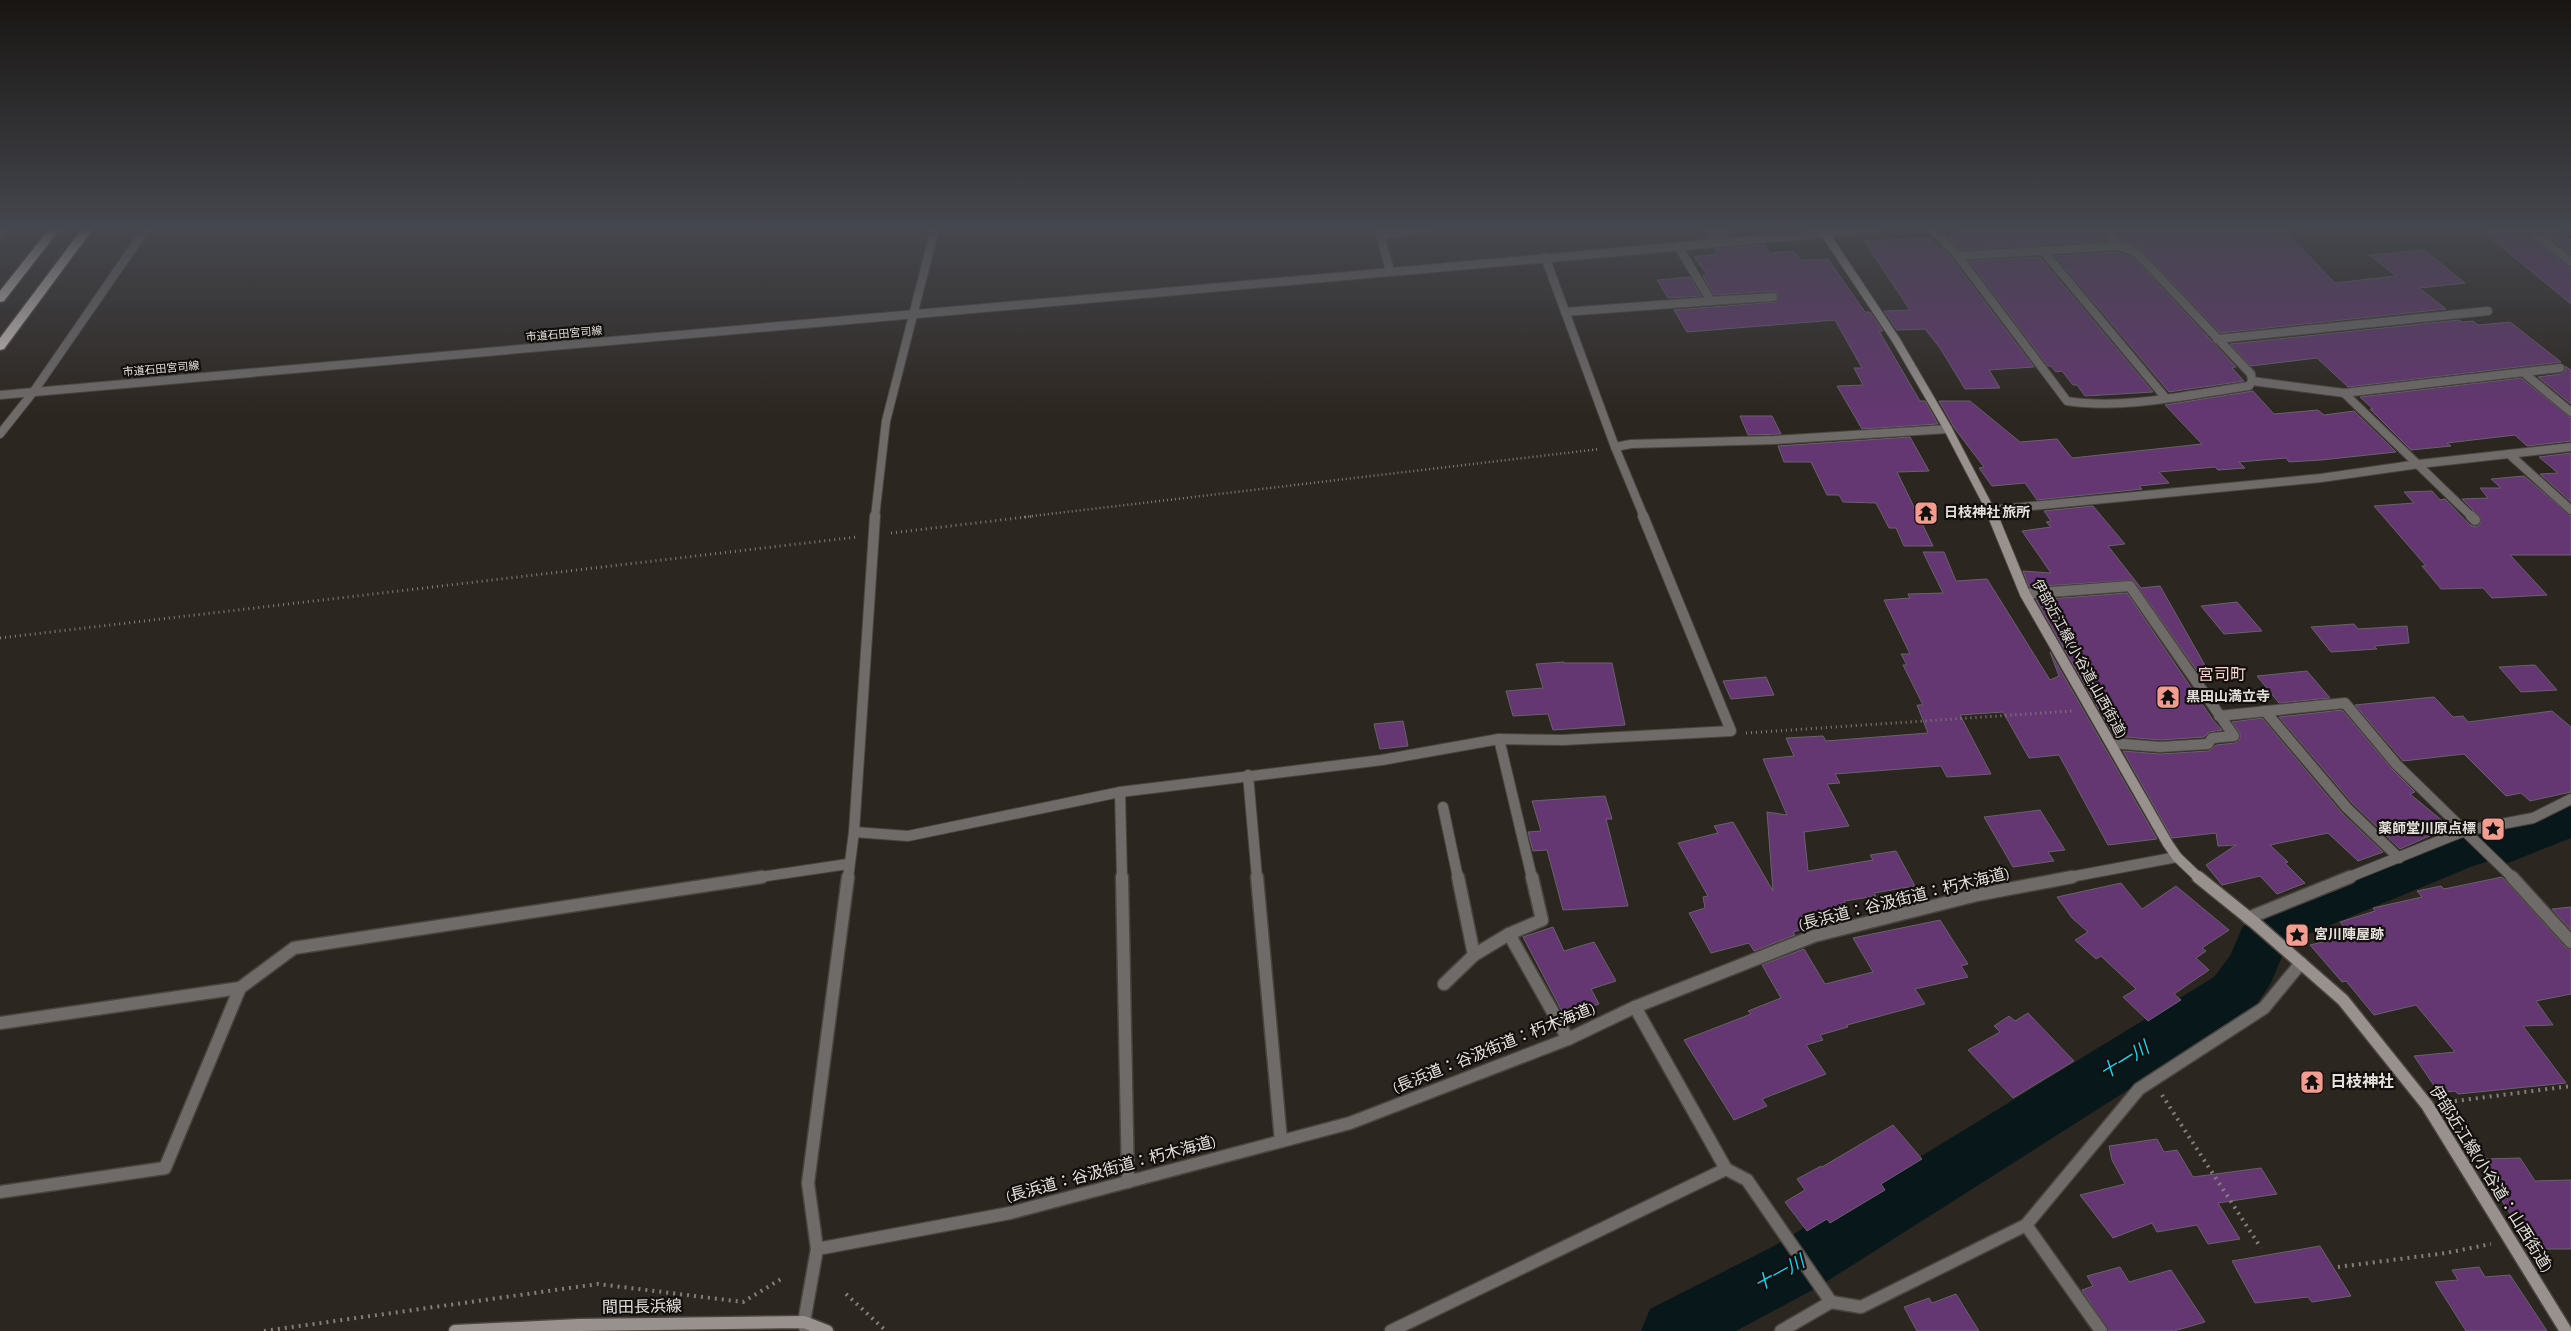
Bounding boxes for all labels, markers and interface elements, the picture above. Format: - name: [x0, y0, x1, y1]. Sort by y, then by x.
- street label: 市道石田宮司線: [525, 324, 603, 343]
- street label: 市道石田宮司線: [122, 359, 200, 378]
- temple icon: 日枝神社 旅所: [1913, 500, 1939, 526]
- place label: 日枝神社 旅所: [1944, 504, 2030, 520]
- street label: 伊部近江線(小谷道;山西街道): [2029, 577, 2130, 741]
- district label: 宮司町: [2198, 667, 2246, 683]
- temple icon: 黒田山満立寺: [2155, 684, 2181, 710]
- place label: 黒田山満立寺: [2186, 689, 2270, 704]
- place icon: 薬師堂川原点標: [2480, 816, 2506, 842]
- place label: 薬師堂川原点標: [2378, 821, 2476, 836]
- street label: (長浜道：谷汲街道：朽木海道): [1796, 864, 2011, 933]
- place icon: 宮川陣屋跡: [2284, 922, 2310, 948]
- place label: 宮川陣屋跡: [2314, 927, 2384, 942]
- street label: (長浜道：谷汲街道：朽木海道): [1390, 999, 1598, 1096]
- water label: 十一川: [2096, 1036, 2154, 1083]
- temple icon: 日枝神社: [2299, 1069, 2325, 1095]
- place label: 日枝神社: [2330, 1072, 2394, 1090]
- street label: 伊部近江線(小谷道：山西街道): [2427, 1082, 2556, 1275]
- street label: (長浜道：谷汲街道：朽木海道): [1004, 1132, 1218, 1205]
- water label: 十一川: [1751, 1250, 1810, 1295]
- street label: 間田長浜線: [602, 1297, 682, 1316]

